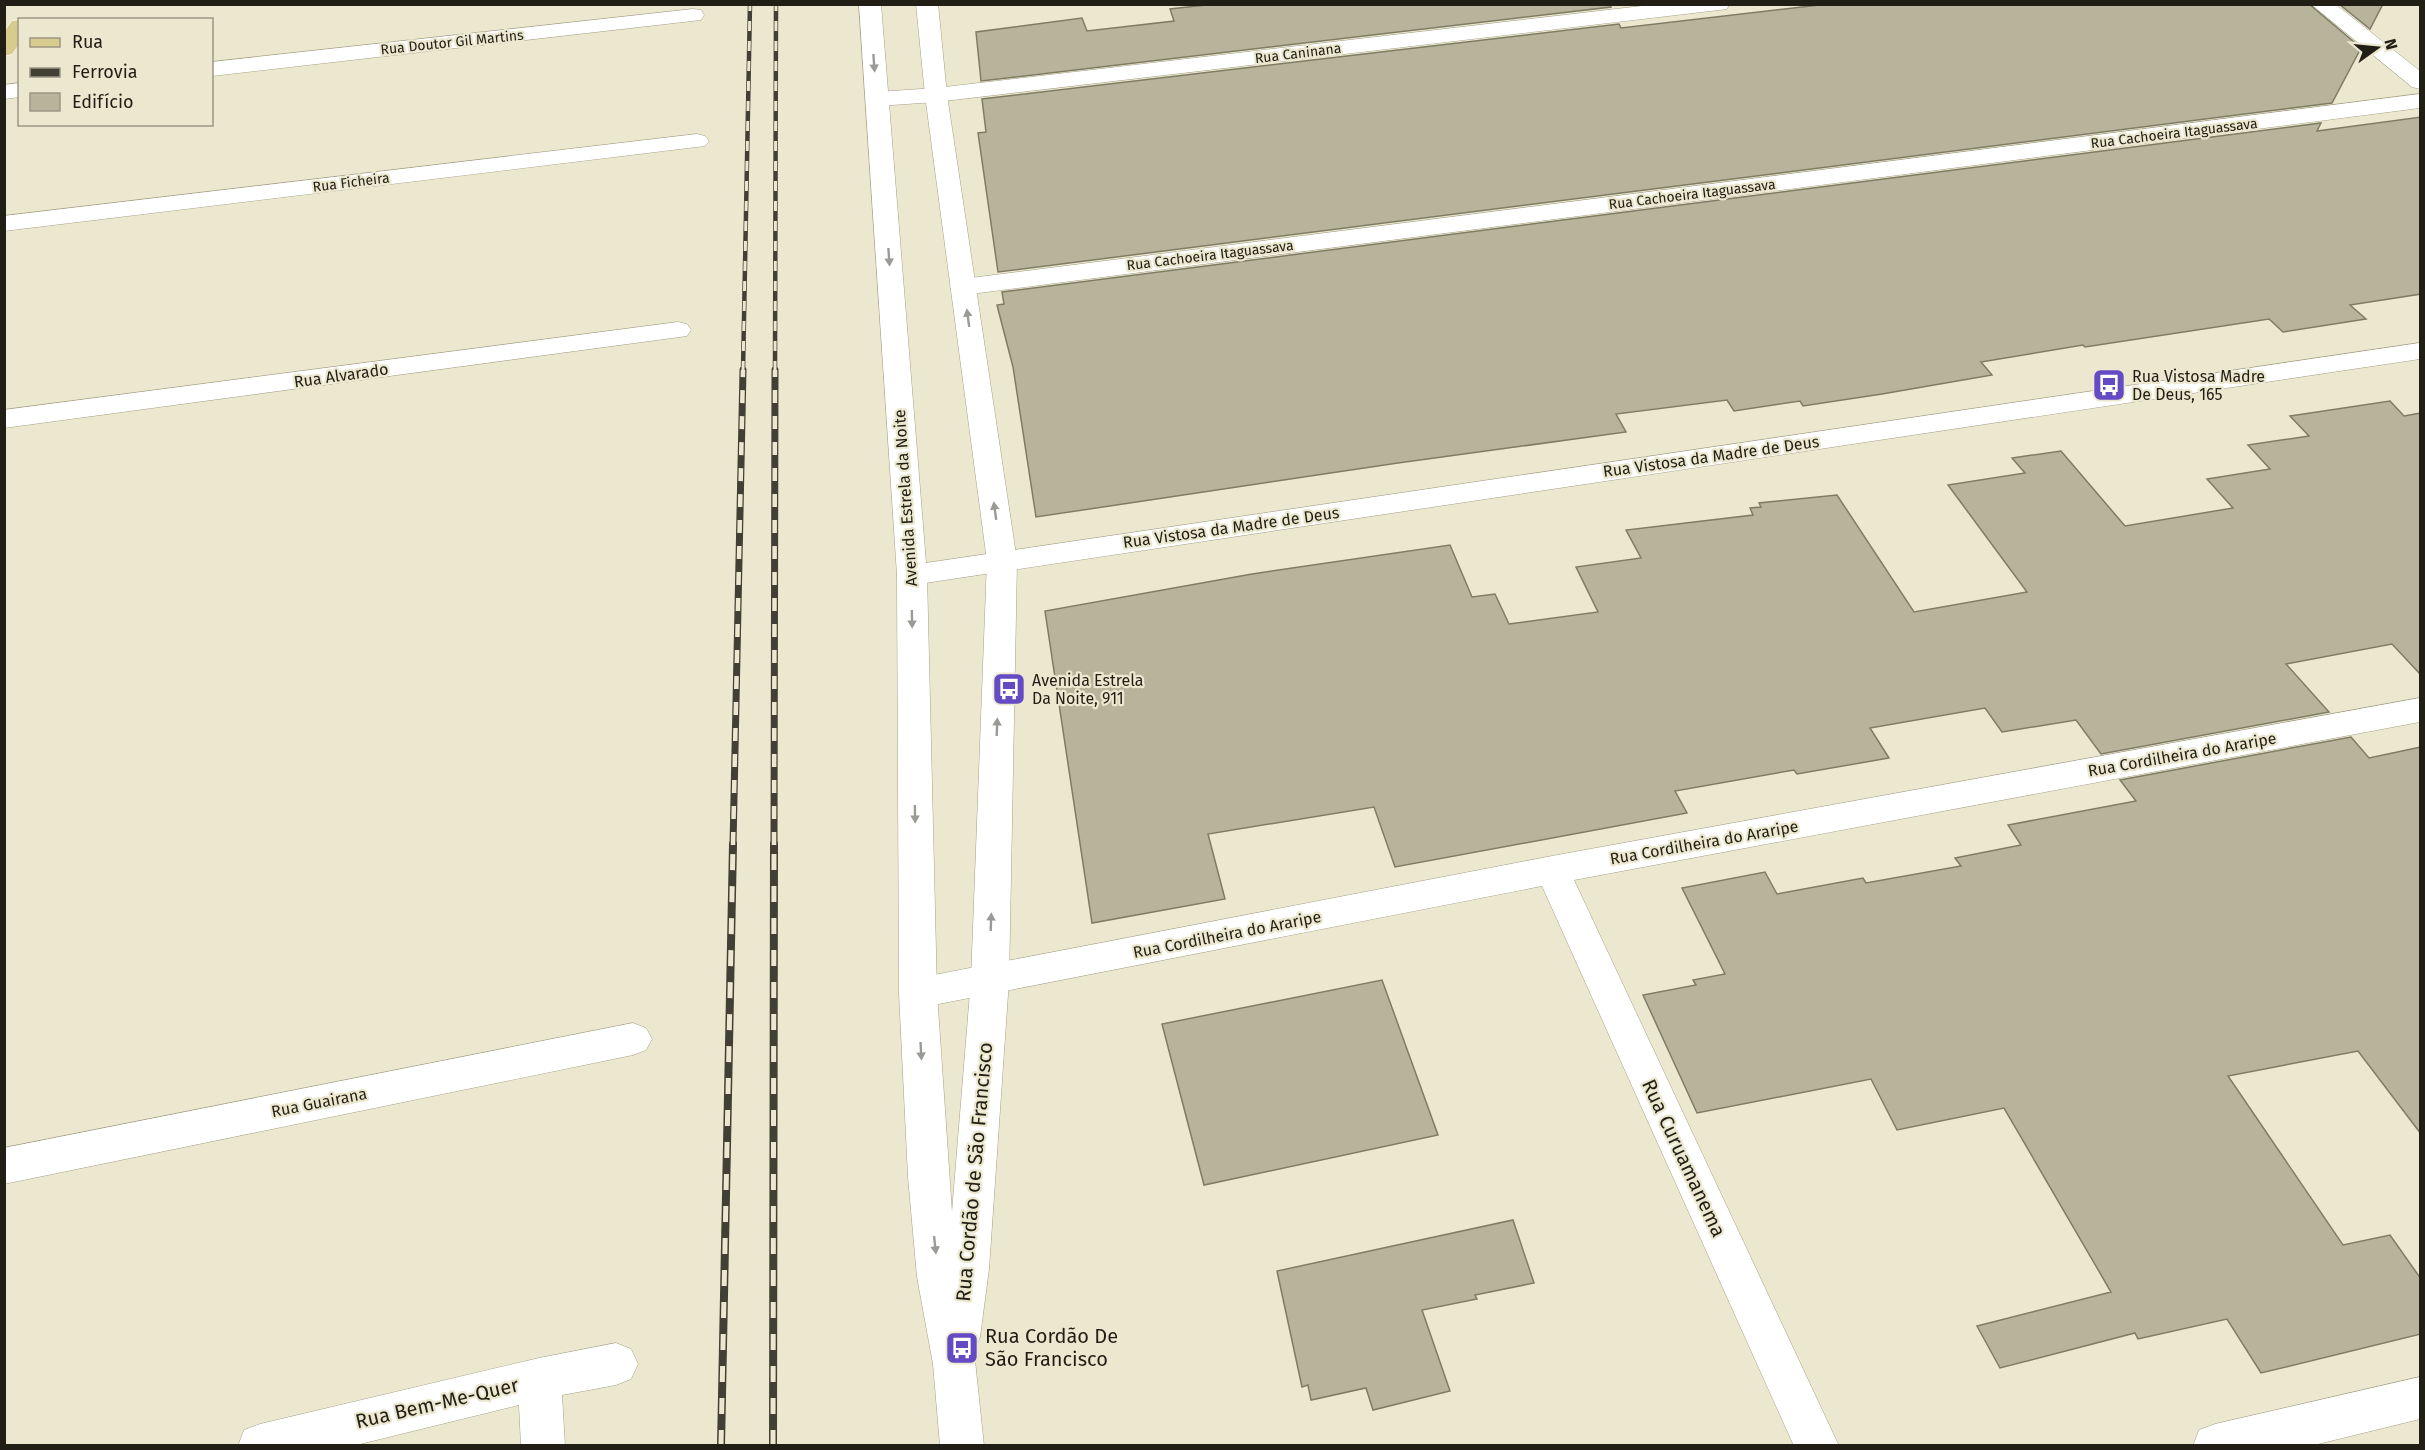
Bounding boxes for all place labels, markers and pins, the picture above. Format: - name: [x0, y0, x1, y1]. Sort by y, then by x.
- bus stop icon: Rua Vistosa Madre De Deus, 165: [2091, 367, 2127, 403]
- place label: Rua Vistosa Madre De Deus, 165: [2132, 367, 2265, 404]
- bus stop icon: Avenida Estrela Da Noite, 911: [991, 671, 1027, 707]
- place label: Avenida Estrela Da Noite, 911: [1032, 671, 1144, 708]
- place label: Rua Cordão De São Francisco: [985, 1324, 1118, 1371]
- bus stop icon: Rua Cordão De São Francisco: [944, 1330, 980, 1366]

